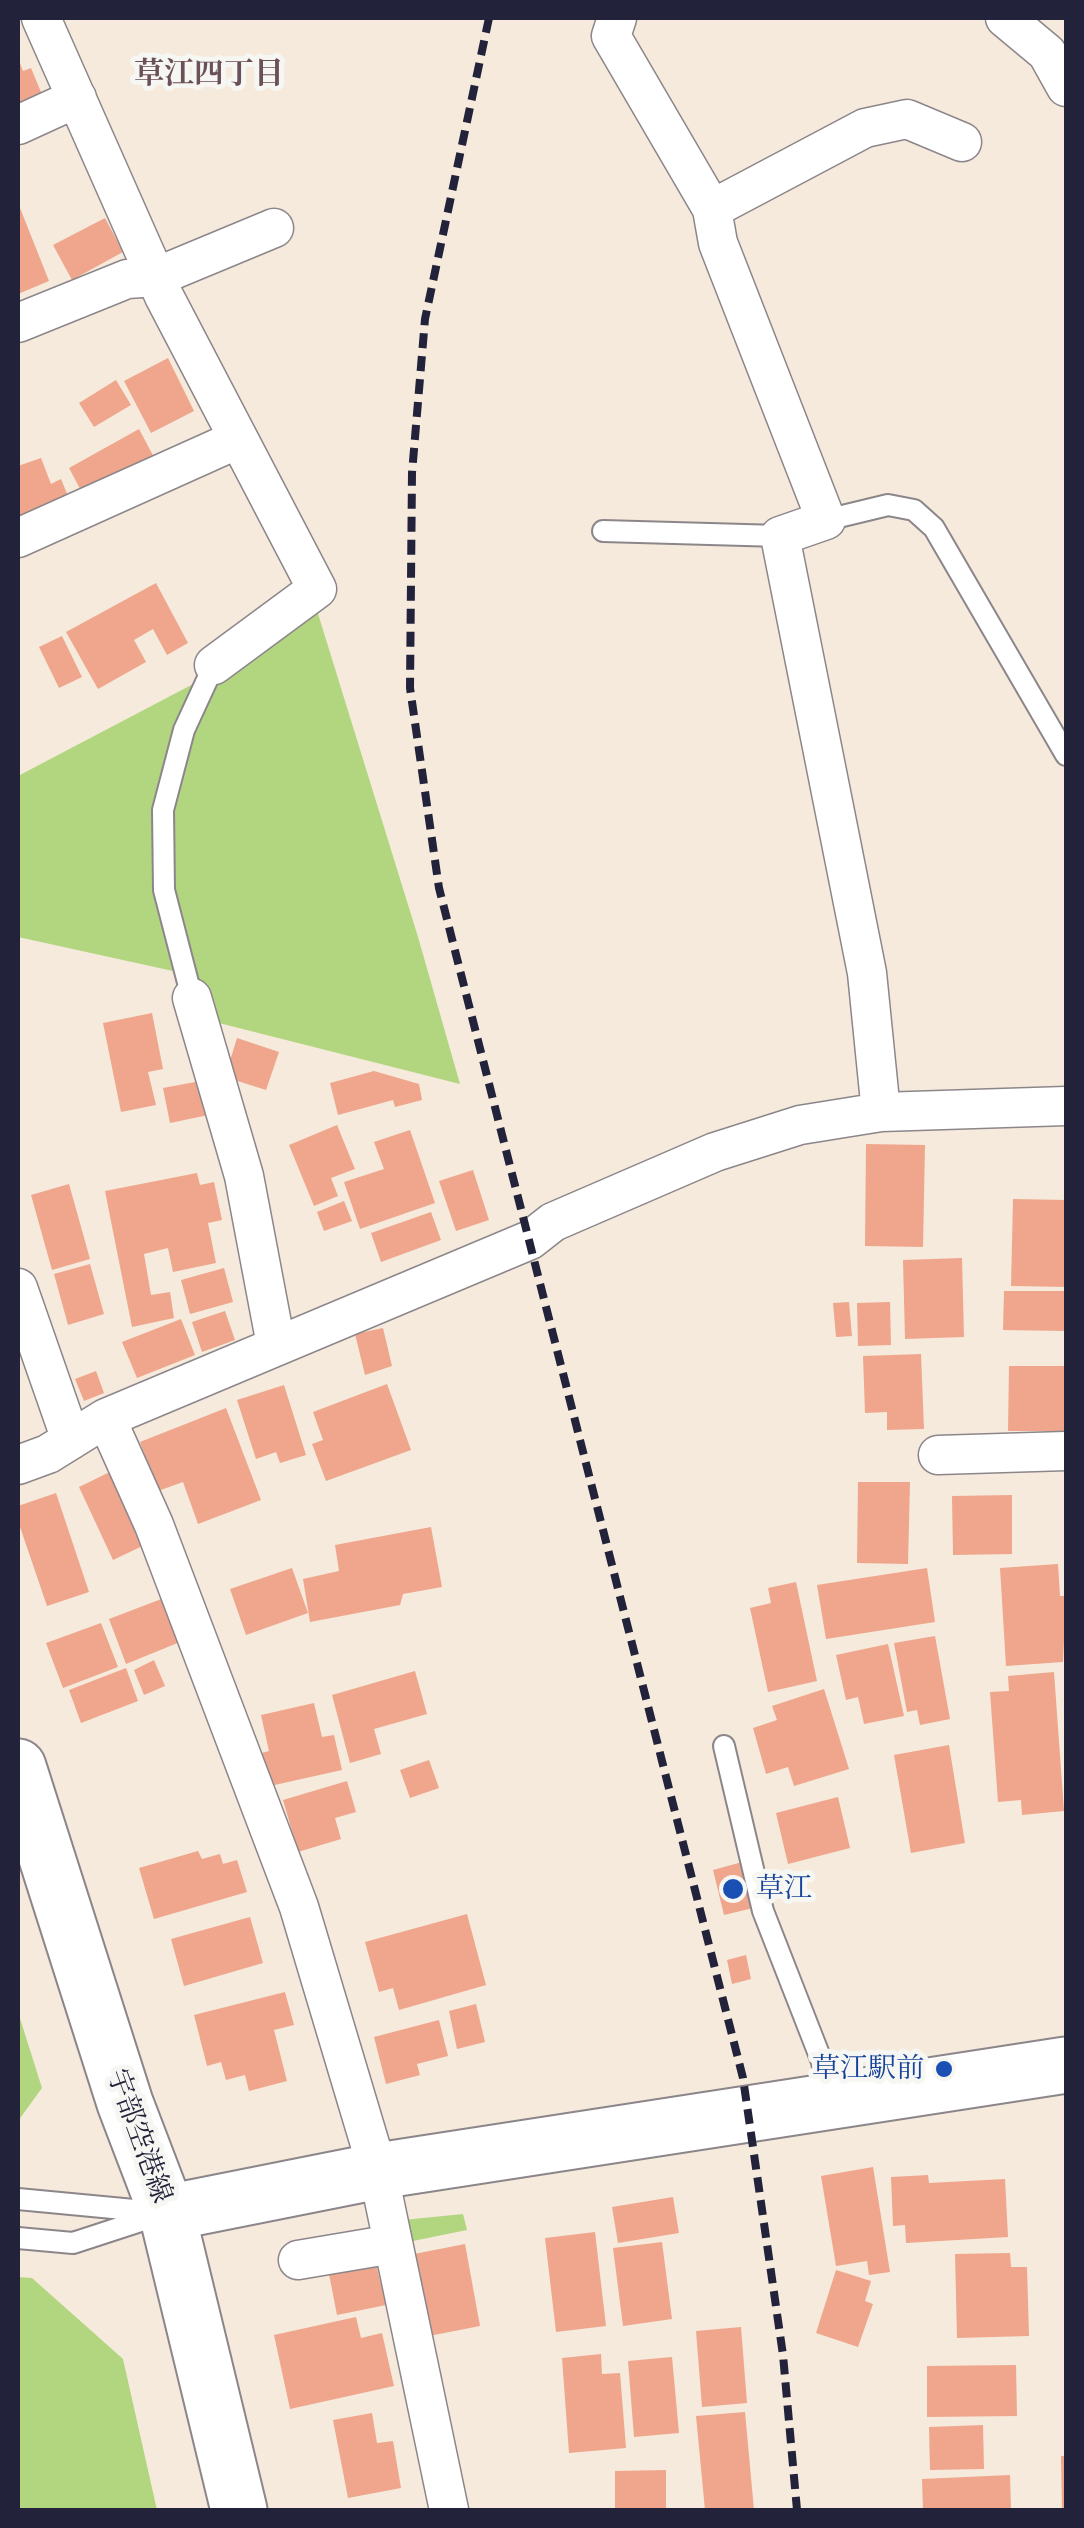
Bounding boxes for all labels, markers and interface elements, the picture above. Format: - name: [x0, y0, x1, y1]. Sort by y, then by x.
- district label: 草江四丁目: [134, 56, 284, 92]
- place label: 草江: [756, 1872, 812, 1906]
- marker: 草江: [720, 1876, 746, 1902]
- place label: 草江駅前: [812, 2052, 924, 2086]
- marker: 草江駅前: [933, 2058, 955, 2080]
- street label: 宇部空港線: [99, 2064, 179, 2208]

